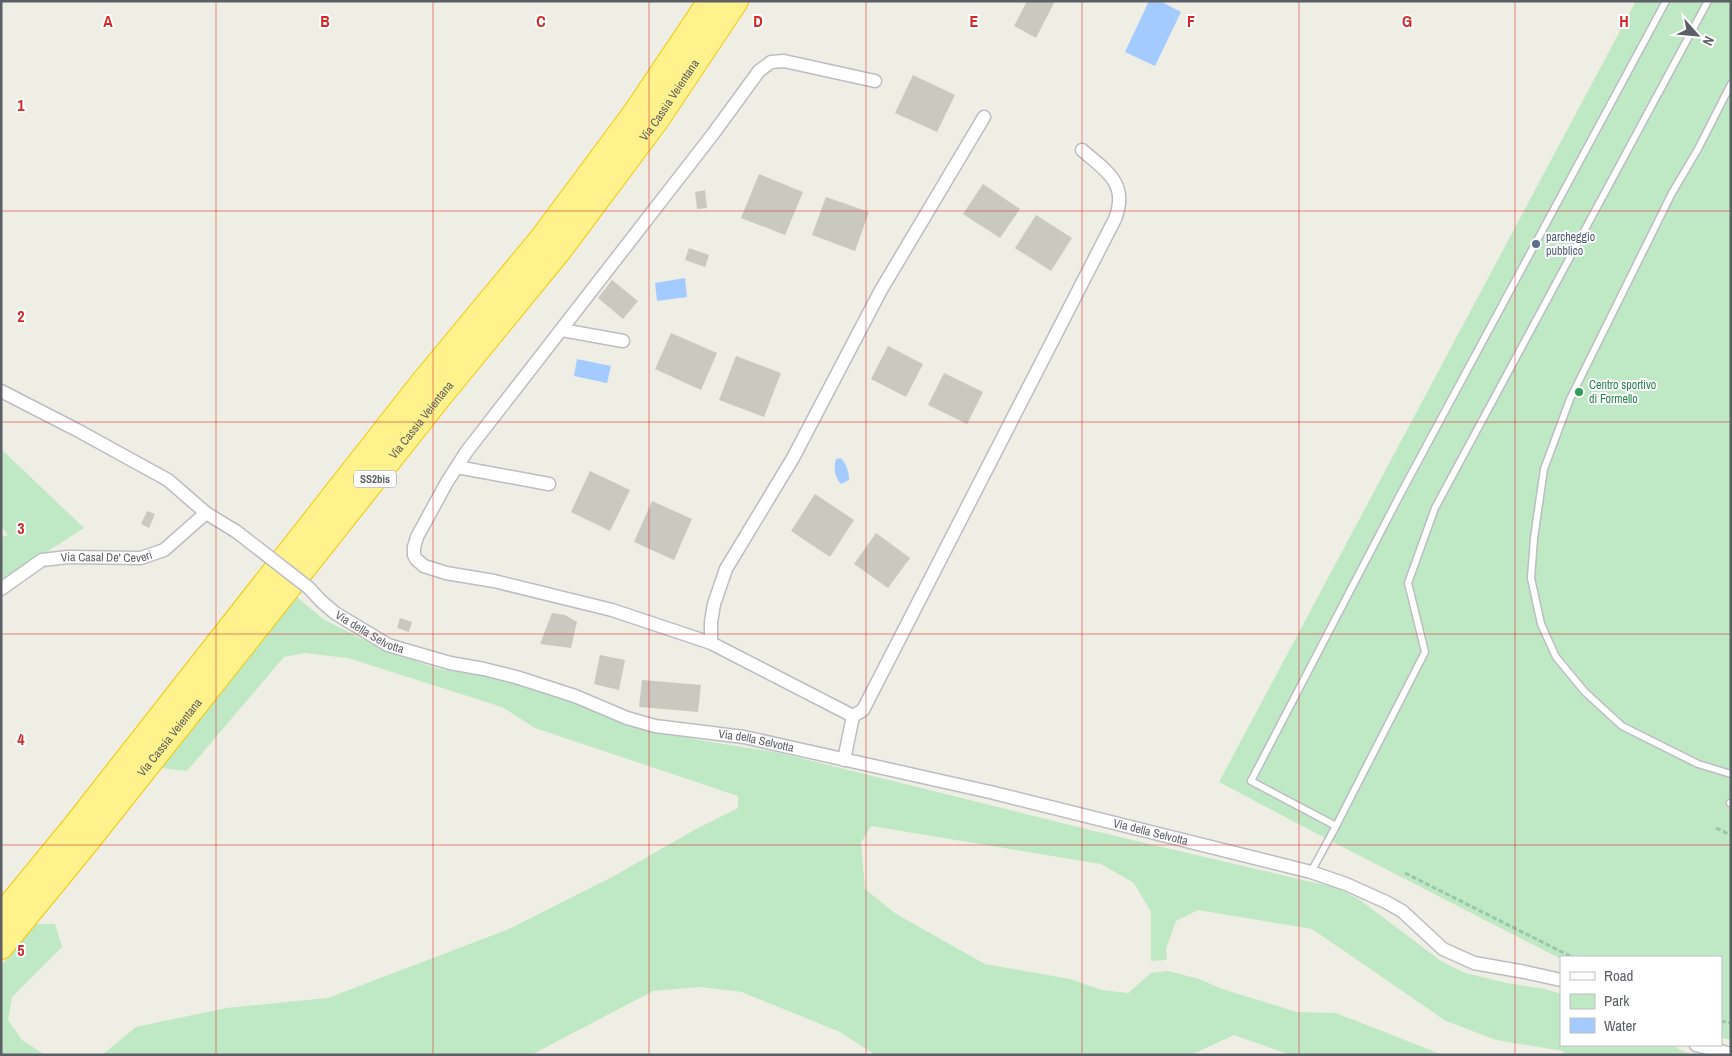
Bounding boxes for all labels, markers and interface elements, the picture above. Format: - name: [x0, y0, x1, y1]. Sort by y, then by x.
- text: A: [103, 10, 113, 32]
- text: B: [320, 10, 330, 32]
- text: C: [536, 10, 546, 32]
- text: D: [753, 10, 763, 32]
- text: E: [970, 10, 979, 32]
- text: F: [1187, 10, 1195, 32]
- text: G: [1402, 10, 1412, 32]
- text: H: [1619, 10, 1629, 32]
- north arrow: [1672, 10, 1722, 60]
- text: N: [1699, 33, 1718, 49]
- street label: Via Cassia Veientana: [636, 56, 703, 144]
- text: 1: [17, 94, 25, 116]
- place label: parcheggio pubblico: [1546, 229, 1595, 259]
- marker: parcheggio pubblico: [1530, 238, 1542, 250]
- text: 2: [17, 305, 25, 327]
- street label: Via Cassia Veientana: [385, 377, 457, 462]
- place label: Centro sportivo di Formello: [1589, 377, 1656, 407]
- marker: Centro sportivo di Formello: [1573, 386, 1585, 398]
- road number: SS2bis: [354, 470, 396, 488]
- text: 3: [17, 517, 25, 539]
- street label: Via Casal De' Ceveri: [60, 547, 154, 566]
- street label: Via della Selvotta: [332, 607, 406, 657]
- street label: Via Cassia Veientana: [134, 695, 206, 780]
- street label: Via della Selvotta: [718, 726, 796, 756]
- text: 4: [17, 728, 25, 750]
- street label: Via della Selvotta: [1112, 815, 1190, 849]
- text: 5: [17, 939, 25, 961]
- legend: [1560, 956, 1722, 1046]
- text: Road: [1604, 965, 1633, 986]
- text: Park: [1604, 990, 1630, 1011]
- text: Water: [1604, 1015, 1636, 1036]

